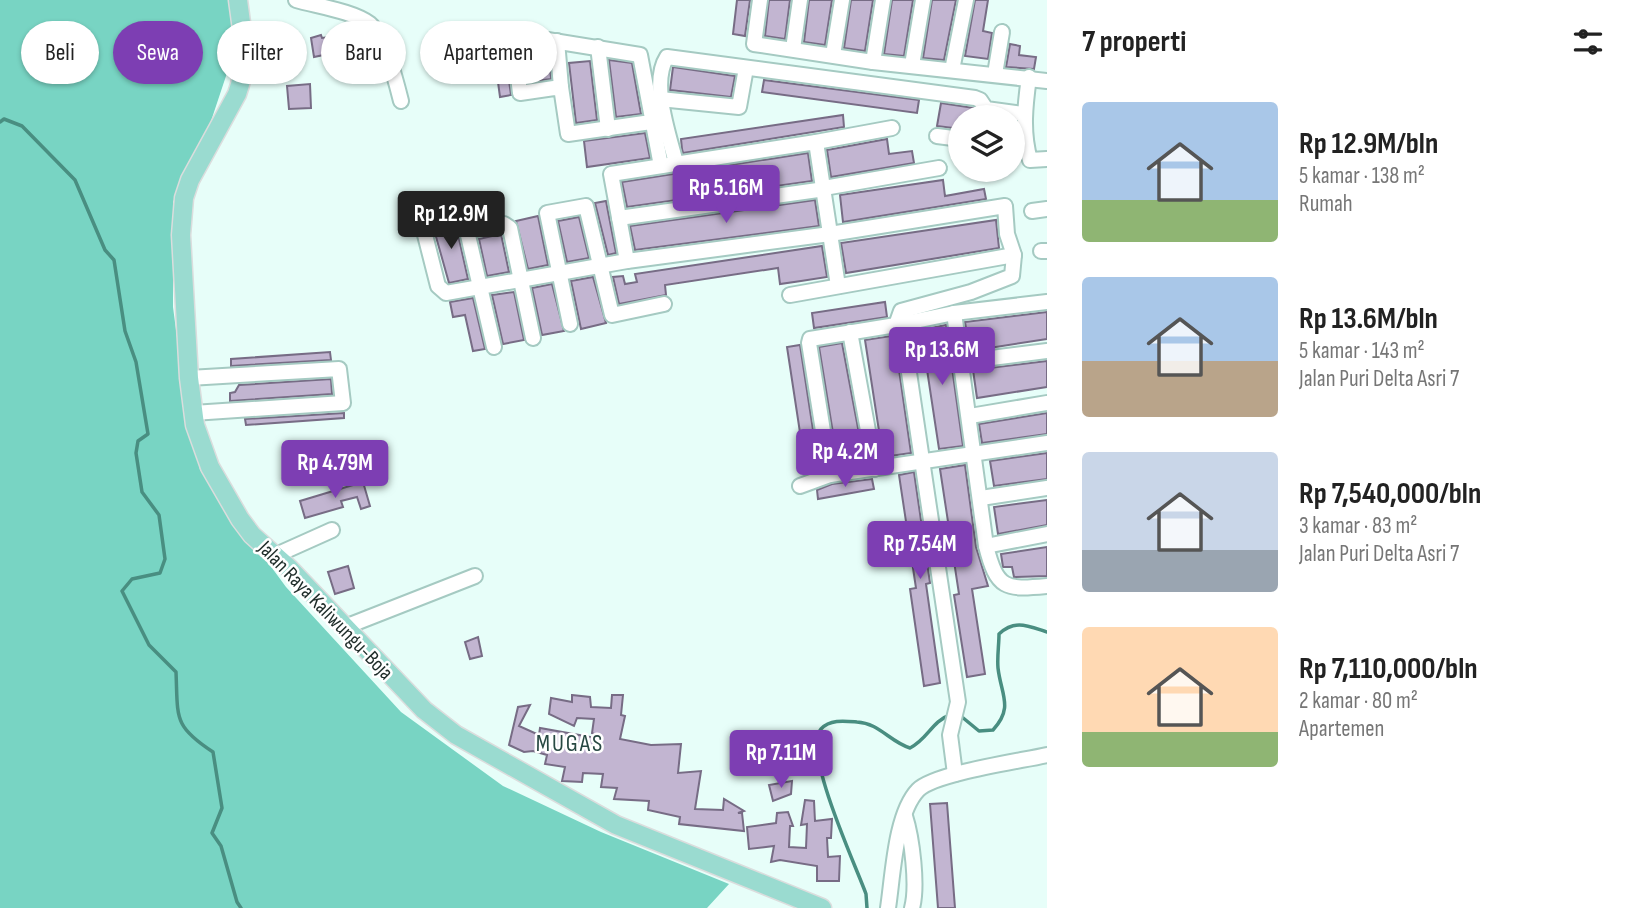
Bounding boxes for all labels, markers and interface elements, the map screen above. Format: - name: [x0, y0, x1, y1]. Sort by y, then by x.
- chip: Beli: [21, 21, 99, 84]
- chip: Sewa: [113, 21, 203, 84]
- chip: Filter: [217, 21, 307, 84]
- chip: Baru: [321, 21, 406, 84]
- chip: Apartemen: [420, 21, 557, 84]
- icon: filters: [1569, 23, 1607, 61]
- text: 7 properti: [1082, 24, 1186, 60]
- map controls: [948, 105, 1025, 182]
- button: layers: [948, 105, 1025, 182]
- text: Rp 12.9M/bln: [1299, 126, 1438, 162]
- icon: home: [1138, 130, 1222, 214]
- text: 5 kamar · 138 m²: [1299, 162, 1425, 190]
- pin: Rp 5.16M: [654, 166, 798, 225]
- text: Rp 5.16M: [689, 174, 763, 202]
- text: Rumah: [1299, 190, 1353, 218]
- pin: Rp 12.9M: [379, 191, 523, 251]
- text: Rp 12.9M: [414, 200, 488, 228]
- text: Rp 13.6M/bln: [1299, 301, 1438, 337]
- icon: home: [1138, 305, 1222, 389]
- pin: Rp 13.6M: [870, 328, 1014, 387]
- text: Rp 13.6M: [905, 336, 979, 364]
- text: 5 kamar · 143 m²: [1299, 337, 1425, 365]
- text: Jalan Puri Delta Asri 7: [1299, 365, 1459, 393]
- pin: Rp 4.2M: [780, 430, 910, 489]
- text: Rp 4.2M: [812, 438, 878, 466]
- pin: Rp 4.79M: [263, 440, 407, 500]
- text: Rp 4.79M: [297, 449, 373, 477]
- text: Rp 7,540,000/bln: [1299, 476, 1481, 512]
- icon: home: [1138, 480, 1222, 564]
- text: 3 kamar · 83 m²: [1299, 512, 1417, 540]
- pin: Rp 7.54M: [848, 522, 992, 581]
- text: Rp 7.54M: [883, 530, 957, 558]
- street label: Jalan Raya Kaliwungu-Boja: [252, 535, 398, 685]
- text: Jalan Puri Delta Asri 7: [1299, 540, 1459, 568]
- text: Rp 7,110,000/bln: [1299, 651, 1478, 687]
- icon: home: [1138, 655, 1222, 739]
- text: 2 kamar · 80 m²: [1299, 687, 1418, 715]
- text: Apartemen: [1299, 715, 1384, 743]
- district label: MUGAS: [536, 729, 604, 758]
- pin: Rp 7.11M: [709, 730, 853, 790]
- text: Rp 7.11M: [746, 739, 816, 767]

